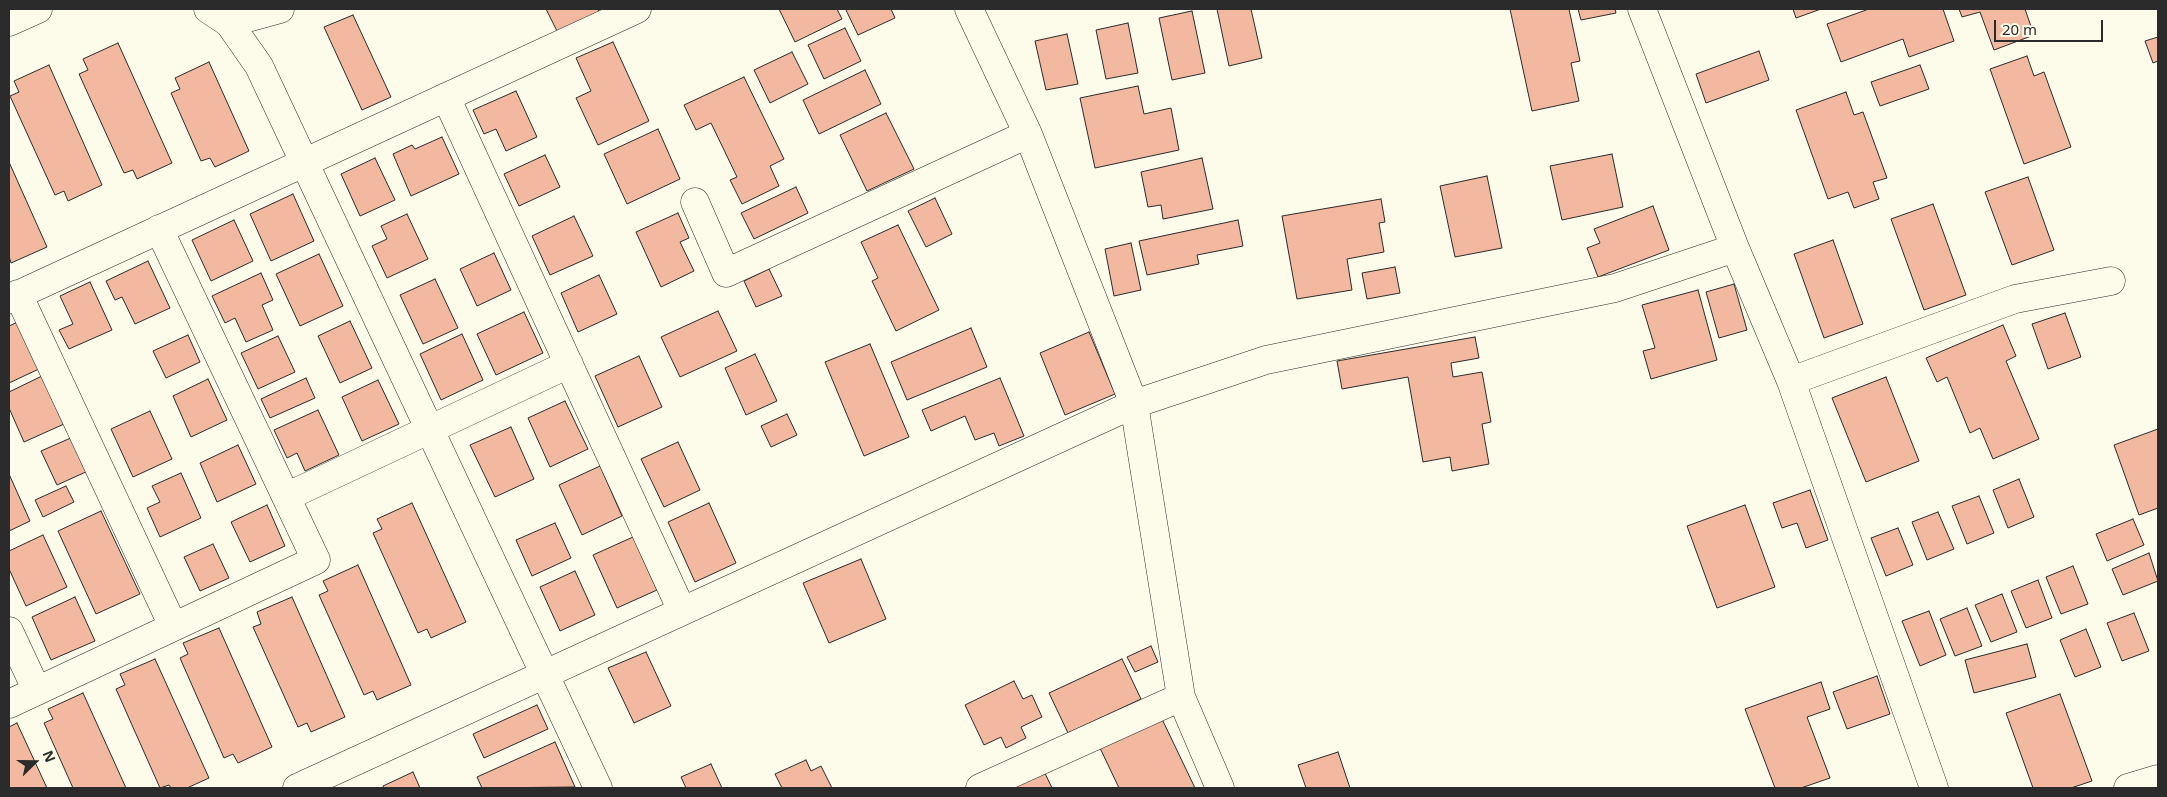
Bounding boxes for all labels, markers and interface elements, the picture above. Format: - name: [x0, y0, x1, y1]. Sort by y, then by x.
- scale bar: [1997, 10, 2106, 42]
- text: 20 m: [2002, 19, 2037, 39]
- north arrow: [10, 737, 60, 787]
- text: N: [38, 747, 60, 765]

